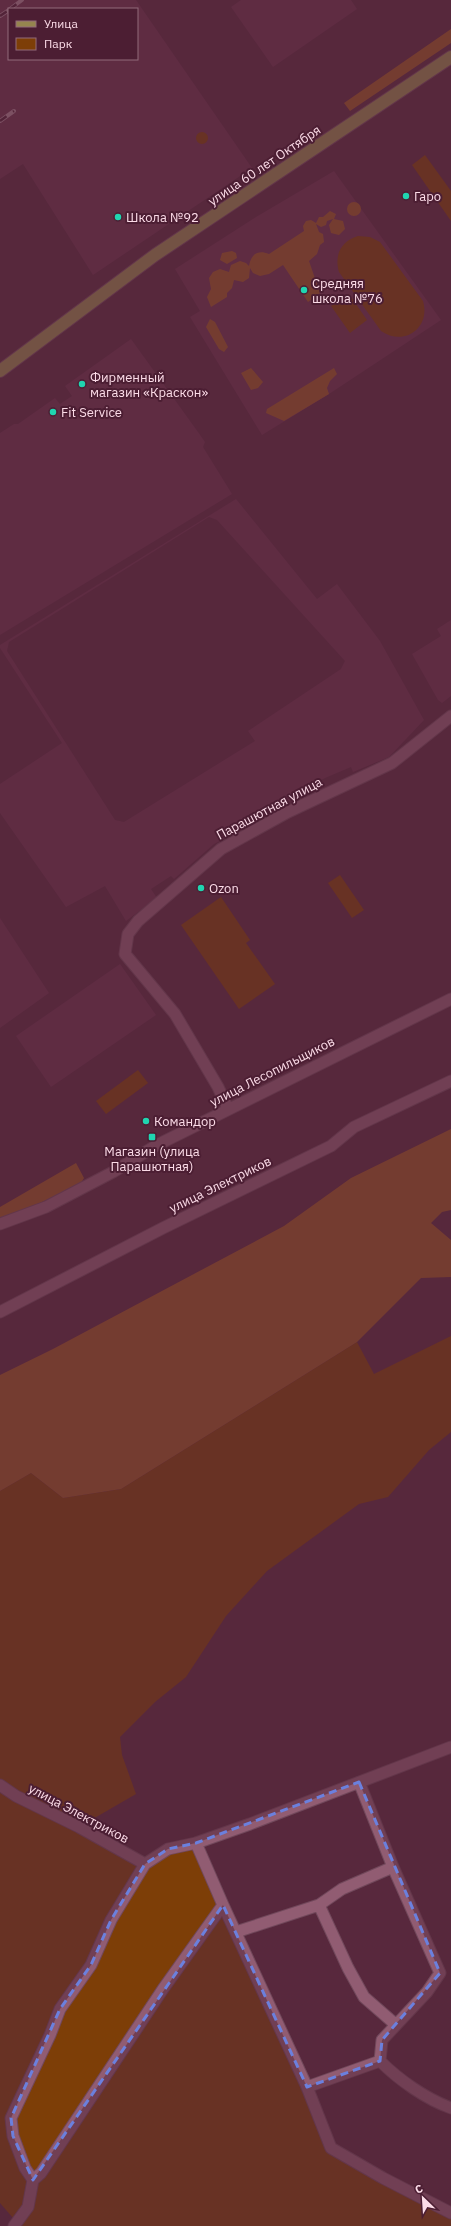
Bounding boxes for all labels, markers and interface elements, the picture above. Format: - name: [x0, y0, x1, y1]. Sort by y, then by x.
- legend: [8, 8, 138, 60]
- text: Улица: [44, 16, 78, 31]
- text: Парк: [44, 36, 73, 51]
- street label: улица 60 лет Октября: [205, 121, 324, 209]
- place label: Гаро: [414, 188, 441, 205]
- marker: Гаро: [401, 191, 411, 201]
- place label: Школа №92: [126, 209, 199, 226]
- marker: Школа №92: [113, 212, 123, 222]
- place label: Средняя школа №76: [312, 275, 383, 307]
- marker: Средняя школа №76: [299, 285, 309, 295]
- place label: Фирменный магазин «Краскон»: [90, 369, 208, 401]
- marker: Фирменный магазин «Краскон»: [77, 379, 87, 389]
- place label: Fit Service: [61, 404, 122, 421]
- marker: Fit Service: [48, 407, 58, 417]
- street label: Парашютная улица: [213, 773, 325, 844]
- place label: Ozon: [209, 880, 239, 897]
- marker: Ozon: [196, 883, 206, 893]
- street label: улица Лесопильщиков: [207, 1033, 338, 1110]
- place label: Командор: [154, 1113, 216, 1130]
- marker: Командор: [141, 1116, 151, 1126]
- marker: Магазин (улица Парашютная): [147, 1132, 157, 1142]
- place label: Магазин (улица Парашютная): [104, 1143, 200, 1175]
- street label: улица Электриков: [166, 1152, 274, 1217]
- street label: улица Электриков: [26, 1780, 132, 1847]
- north arrow: [403, 2178, 443, 2218]
- text: С: [413, 2181, 425, 2197]

